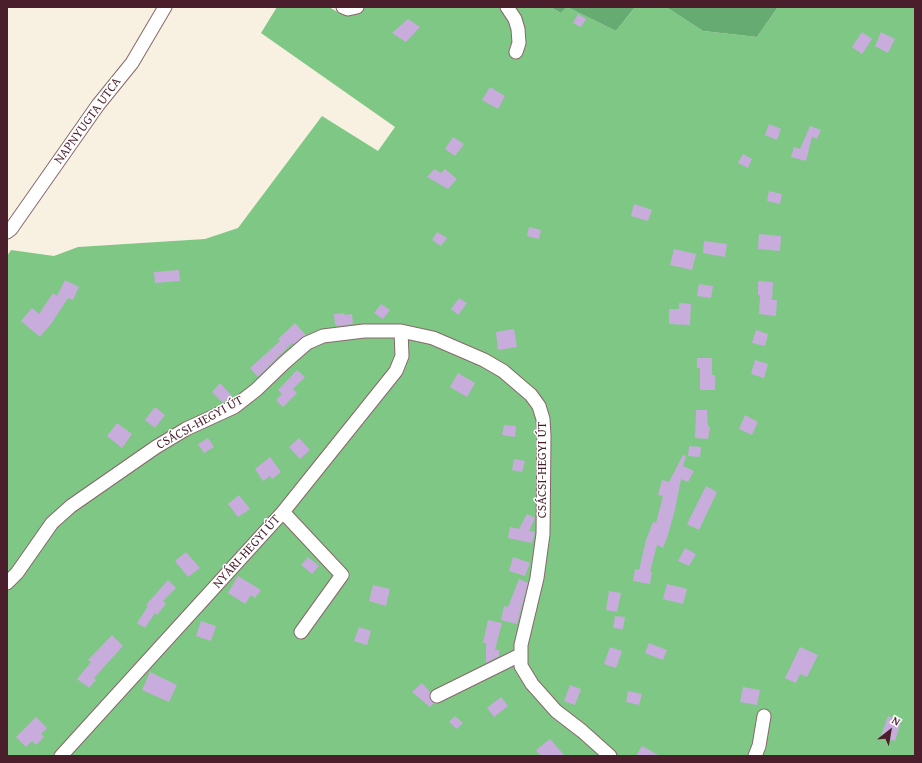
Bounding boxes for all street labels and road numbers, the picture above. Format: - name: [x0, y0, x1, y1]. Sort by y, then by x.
- street label: NAPNYUGTA UTCA: [51, 75, 125, 167]
- street label: CSÁCSI-HEGYI ÚT: [154, 393, 246, 453]
- street label: CSÁCSI-HEGYI ÚT: [535, 422, 551, 518]
- street label: NYÁRI-HEGYI ÚT: [210, 512, 284, 592]

